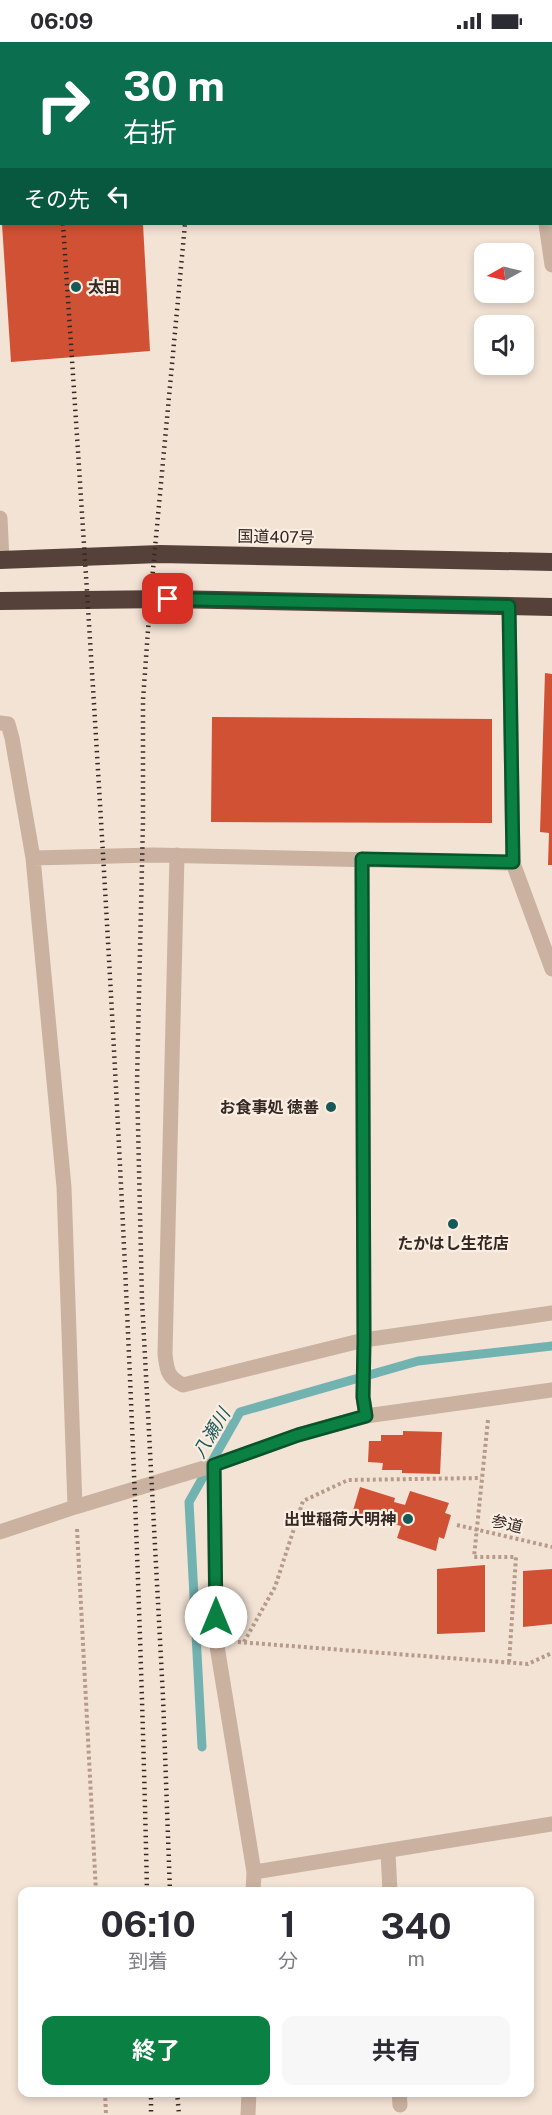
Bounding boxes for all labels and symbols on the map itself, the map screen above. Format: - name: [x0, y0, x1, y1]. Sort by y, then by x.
- north arrow: [474, 243, 534, 303]
- place label: 太田: [88, 278, 120, 297]
- marker: 太田: [69, 280, 83, 294]
- street label: 国道407号: [237, 527, 315, 547]
- pin: [142, 573, 193, 624]
- place label: お食事処 徳善: [219, 1098, 319, 1117]
- marker: お食事処 徳善: [324, 1100, 338, 1114]
- marker: たかはし生花店: [446, 1217, 460, 1231]
- place label: たかはし生花店: [397, 1234, 509, 1253]
- water label: 八瀬川: [188, 1403, 235, 1462]
- place label: 出世稲荷大明神: [284, 1510, 396, 1529]
- street label: 参道: [489, 1511, 525, 1537]
- marker: 出世稲荷大明神: [401, 1512, 415, 1526]
- position arrow: [184, 1585, 248, 1649]

